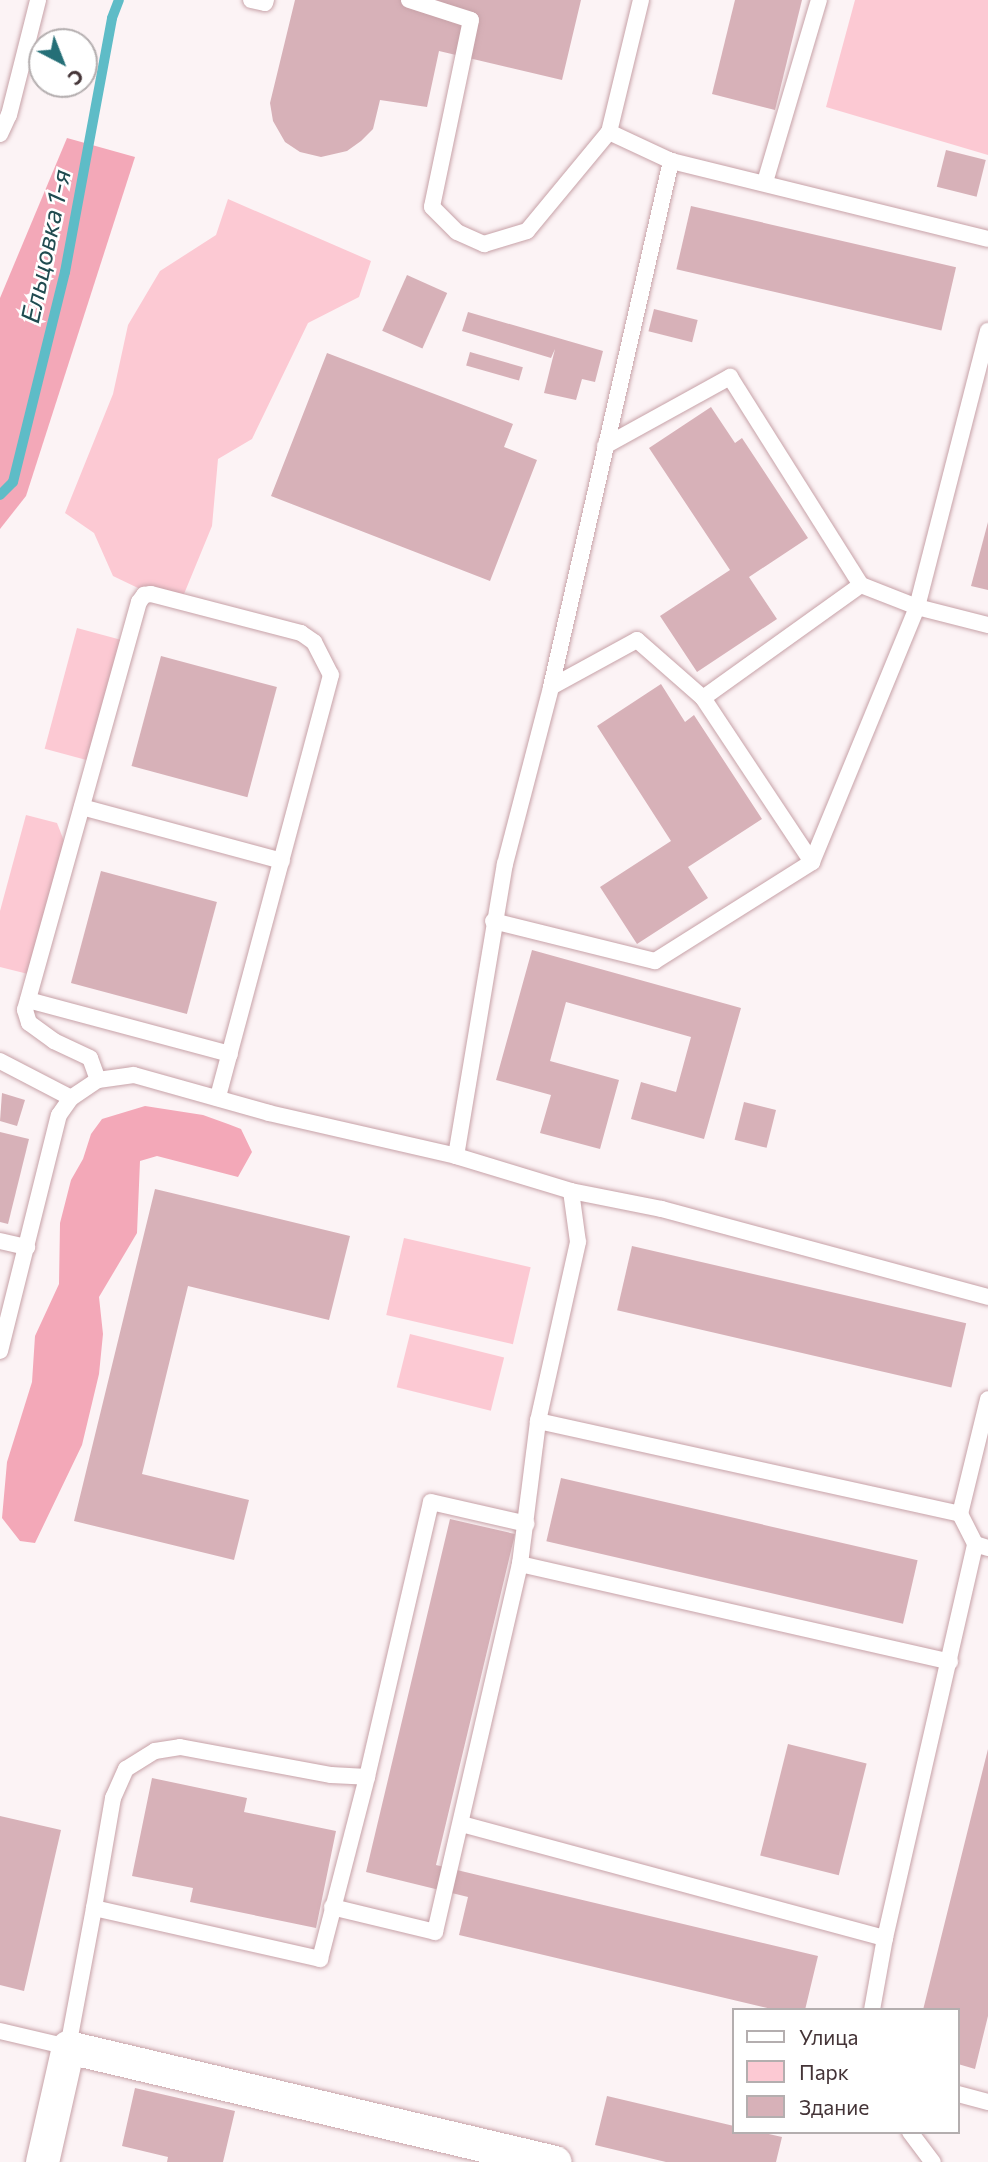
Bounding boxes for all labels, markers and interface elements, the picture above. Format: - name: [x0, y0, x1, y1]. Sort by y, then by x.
- north arrow: [28, 28, 98, 98]
- text: С: [64, 65, 89, 90]
- water label: Ельцовка 1-я: [13, 166, 77, 326]
- legend: [732, 2008, 960, 2134]
- text: Улица: [799, 2024, 858, 2049]
- text: Парк: [799, 2059, 849, 2084]
- text: Здание: [799, 2094, 869, 2119]

